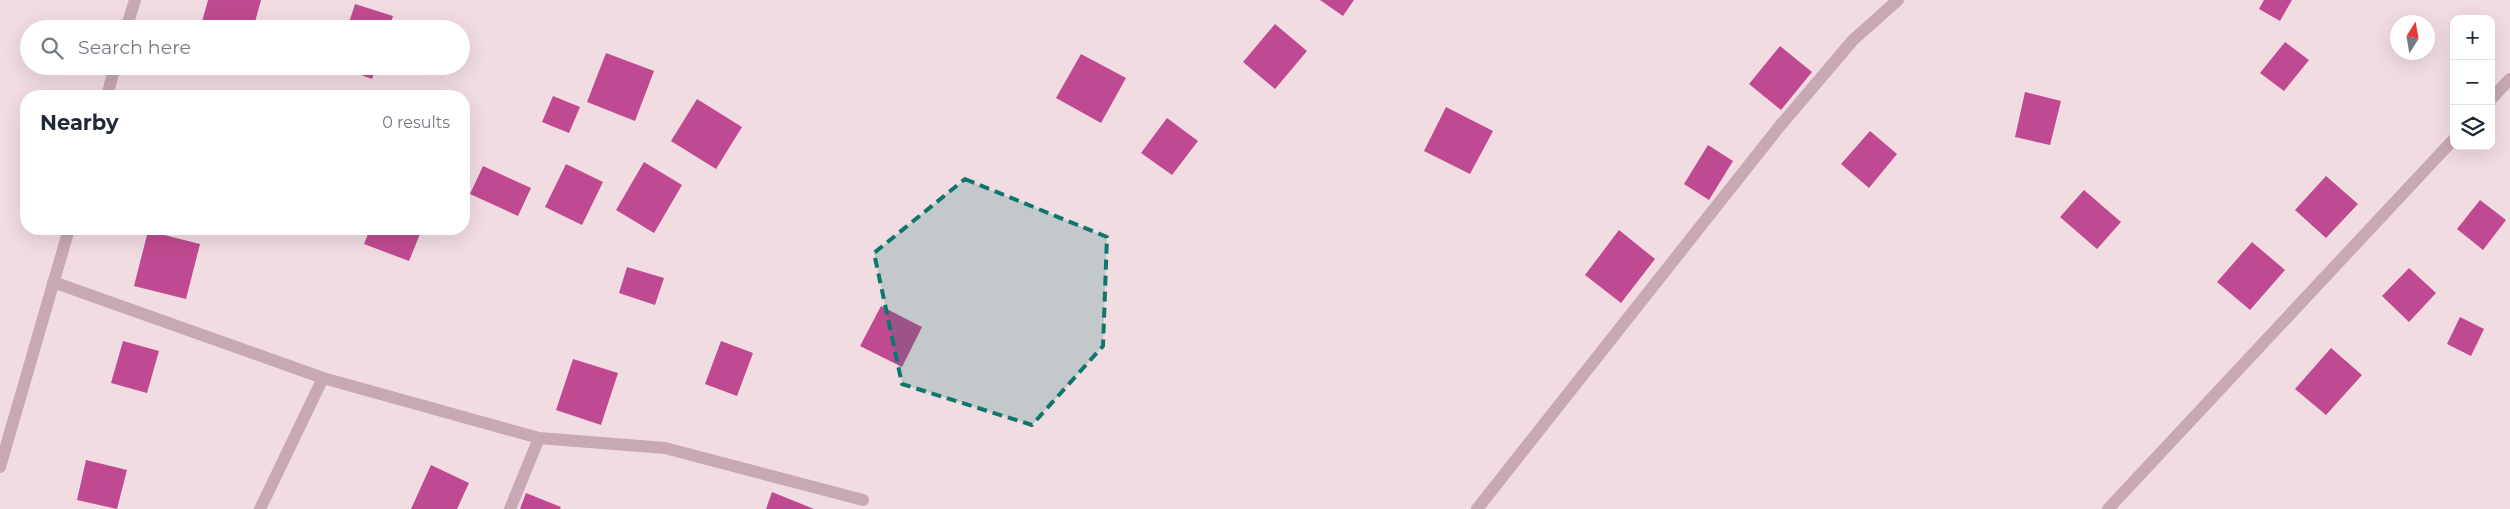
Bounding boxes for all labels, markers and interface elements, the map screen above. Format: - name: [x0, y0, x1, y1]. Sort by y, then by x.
- north arrow: [2390, 15, 2435, 60]
- map controls: [2450, 15, 2495, 150]
- button: +: [2450, 15, 2495, 60]
- search box: [20, 20, 470, 75]
- icon: search: [38, 34, 66, 62]
- text: Search here: [78, 36, 191, 59]
- button: −: [2450, 60, 2495, 105]
- button: layers: [2450, 105, 2495, 150]
- text: Nearby: [40, 110, 119, 135]
- text: 0 results: [382, 113, 450, 132]

